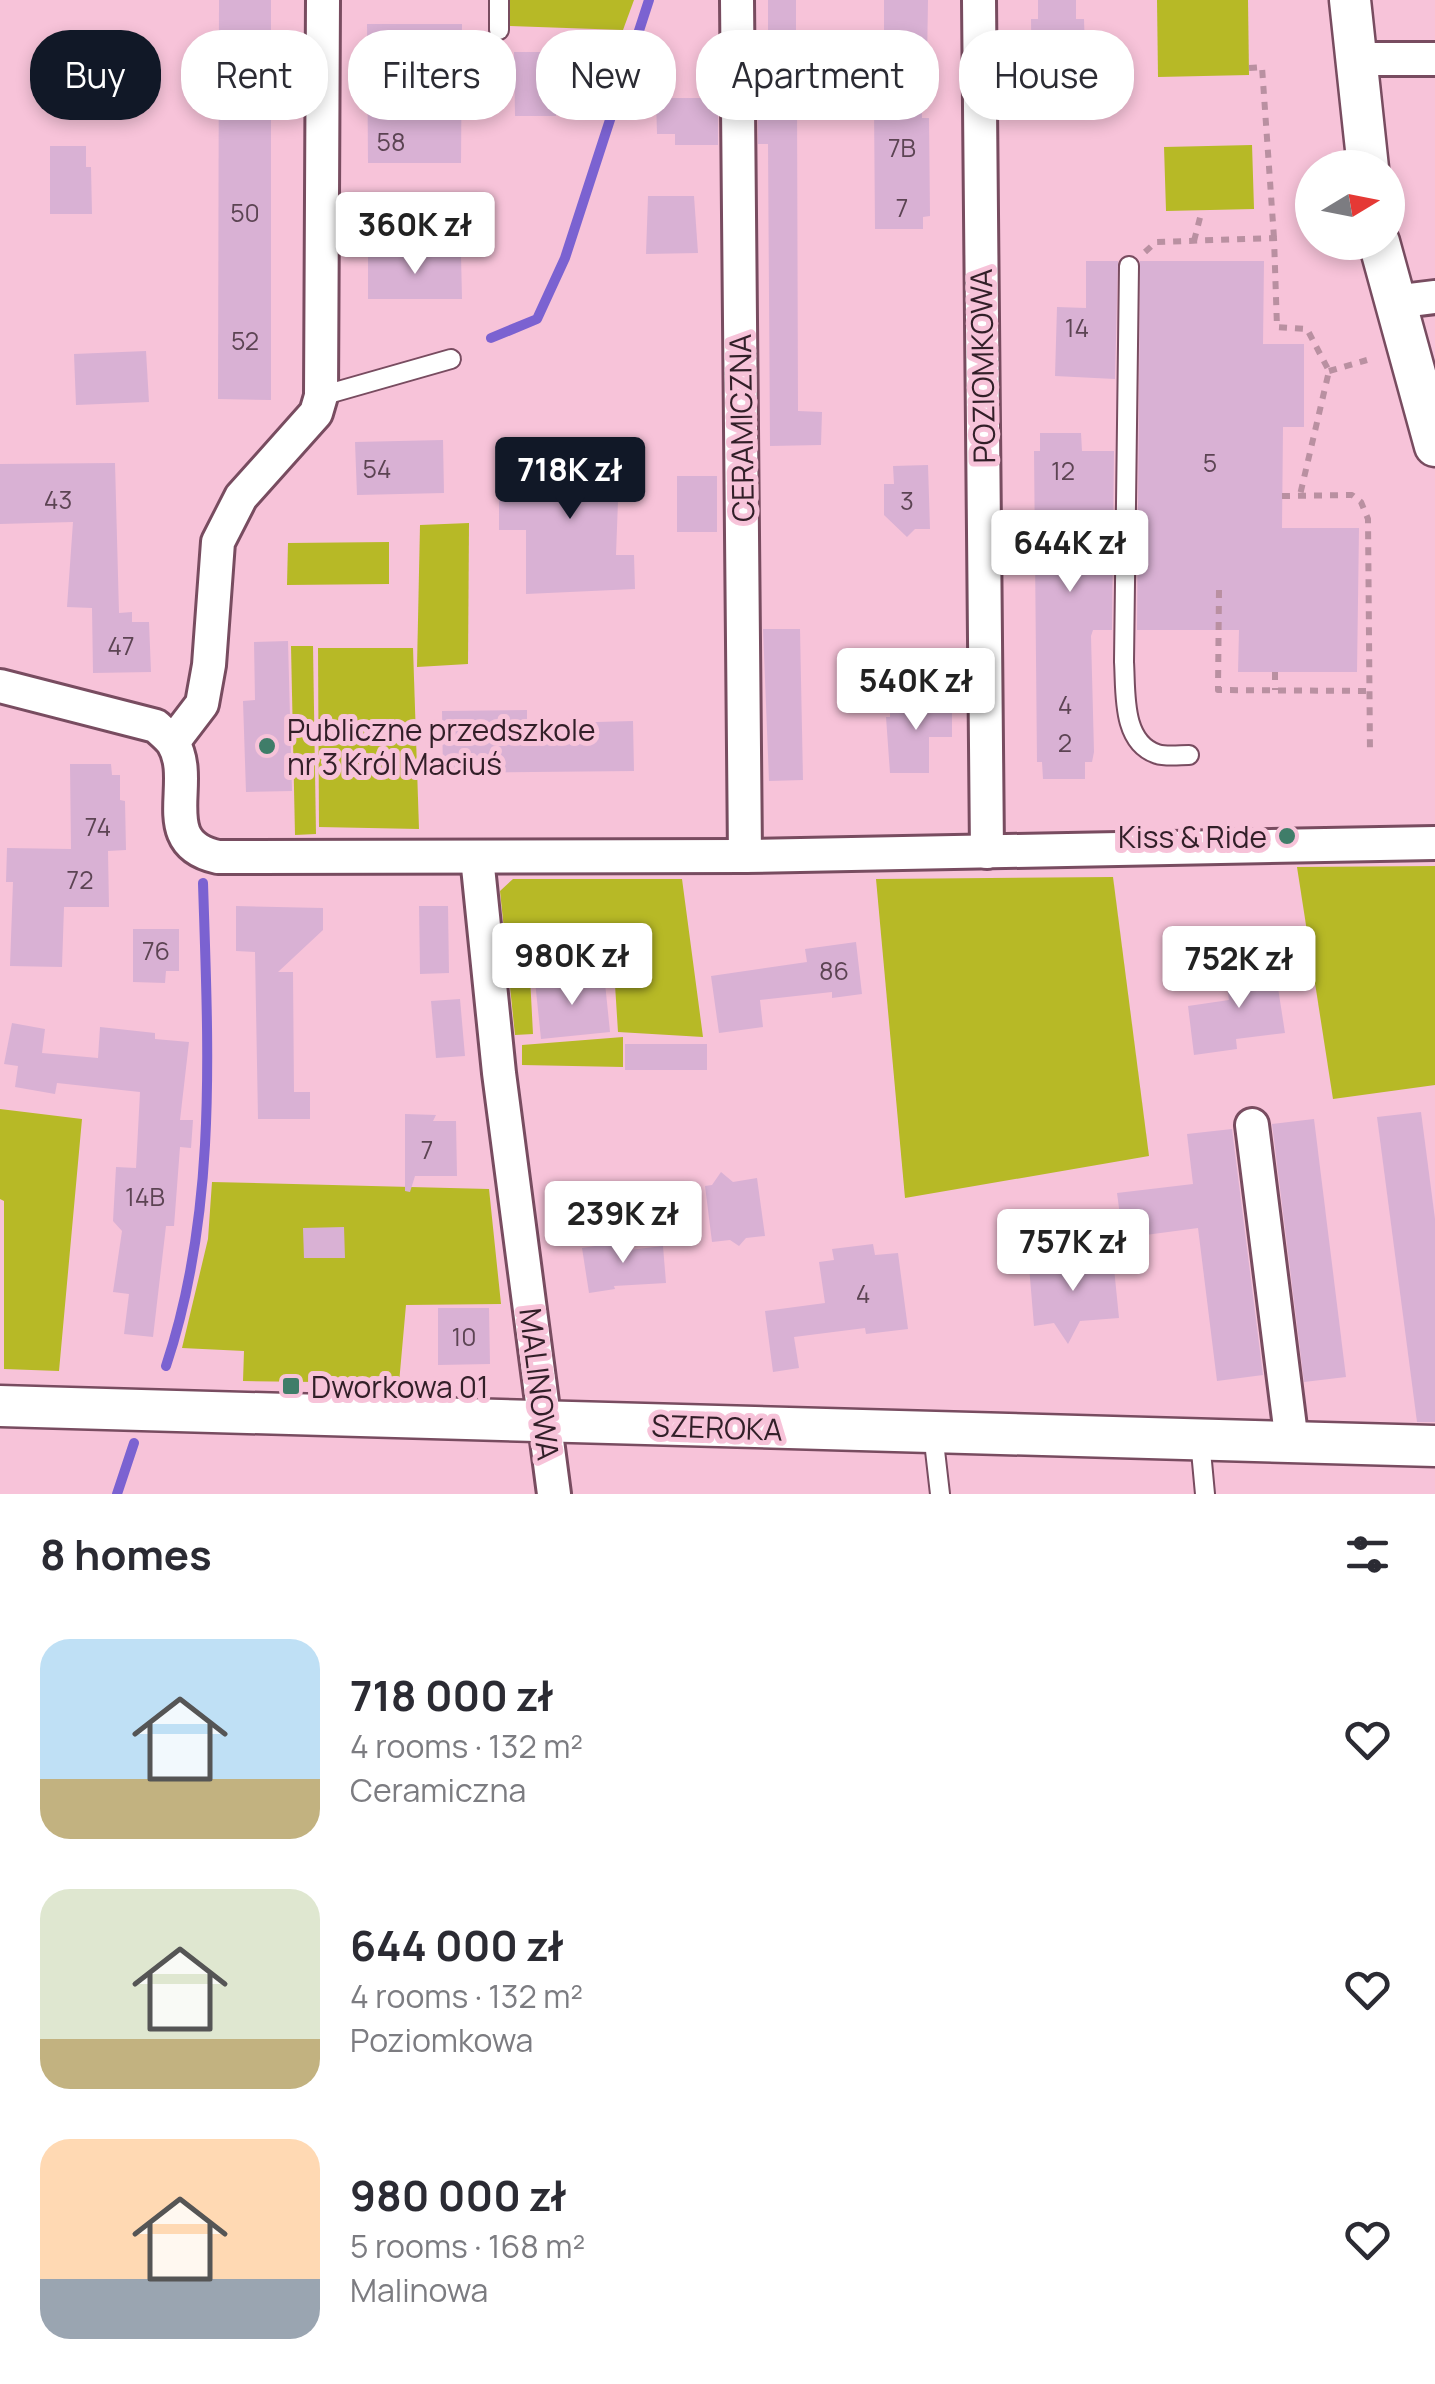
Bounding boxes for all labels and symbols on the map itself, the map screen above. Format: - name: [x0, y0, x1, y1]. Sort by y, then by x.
- house number: 58: [377, 124, 405, 159]
- house number: 7B: [888, 130, 916, 165]
- north arrow: [1295, 150, 1405, 260]
- house number: 7: [896, 190, 908, 225]
- pin: 360K zł: [323, 192, 507, 277]
- house number: 50: [230, 195, 260, 230]
- street label: POZIOMKOWA: [960, 268, 1004, 464]
- house number: 14: [1065, 310, 1089, 345]
- house number: 52: [231, 323, 259, 358]
- street label: CERAMICZNA: [719, 334, 763, 522]
- pin: 718K zł: [478, 437, 662, 522]
- house number: 5: [1203, 445, 1217, 480]
- house number: 54: [362, 451, 392, 486]
- house number: 12: [1051, 453, 1075, 488]
- house number: 43: [44, 482, 72, 517]
- house number: 3: [900, 483, 914, 518]
- pin: 644K zł: [978, 510, 1162, 595]
- house number: 47: [107, 628, 135, 663]
- pin: 540K zł: [824, 648, 1008, 733]
- house number: 4: [1058, 687, 1072, 722]
- place label: Publiczne przedszkole nr 3 Król Maciuś: [287, 709, 596, 784]
- house number: 2: [1058, 725, 1072, 760]
- marker: Publiczne przedszkole nr 3 Król Maciuś: [256, 735, 278, 757]
- house number: 74: [85, 809, 111, 844]
- place label: Kiss & Ride: [1118, 816, 1267, 857]
- marker: Kiss & Ride: [1276, 825, 1298, 847]
- house number: 72: [67, 862, 93, 897]
- pin: 980K zł: [480, 923, 664, 1008]
- pin: 752K zł: [1147, 926, 1331, 1011]
- house number: 76: [142, 933, 170, 968]
- house number: 86: [819, 953, 849, 988]
- house number: 7: [421, 1132, 433, 1167]
- house number: 14B: [125, 1179, 165, 1214]
- pin: 239K zł: [531, 1181, 715, 1266]
- pin: 757K zł: [981, 1209, 1165, 1294]
- house number: 4: [856, 1276, 870, 1311]
- street label: MALINOWA: [510, 1306, 570, 1462]
- house number: 10: [451, 1319, 477, 1354]
- place label: Dworkowa 01: [311, 1366, 489, 1407]
- marker: Dworkowa 01: [280, 1375, 302, 1397]
- street label: SZEROKA: [651, 1404, 783, 1450]

